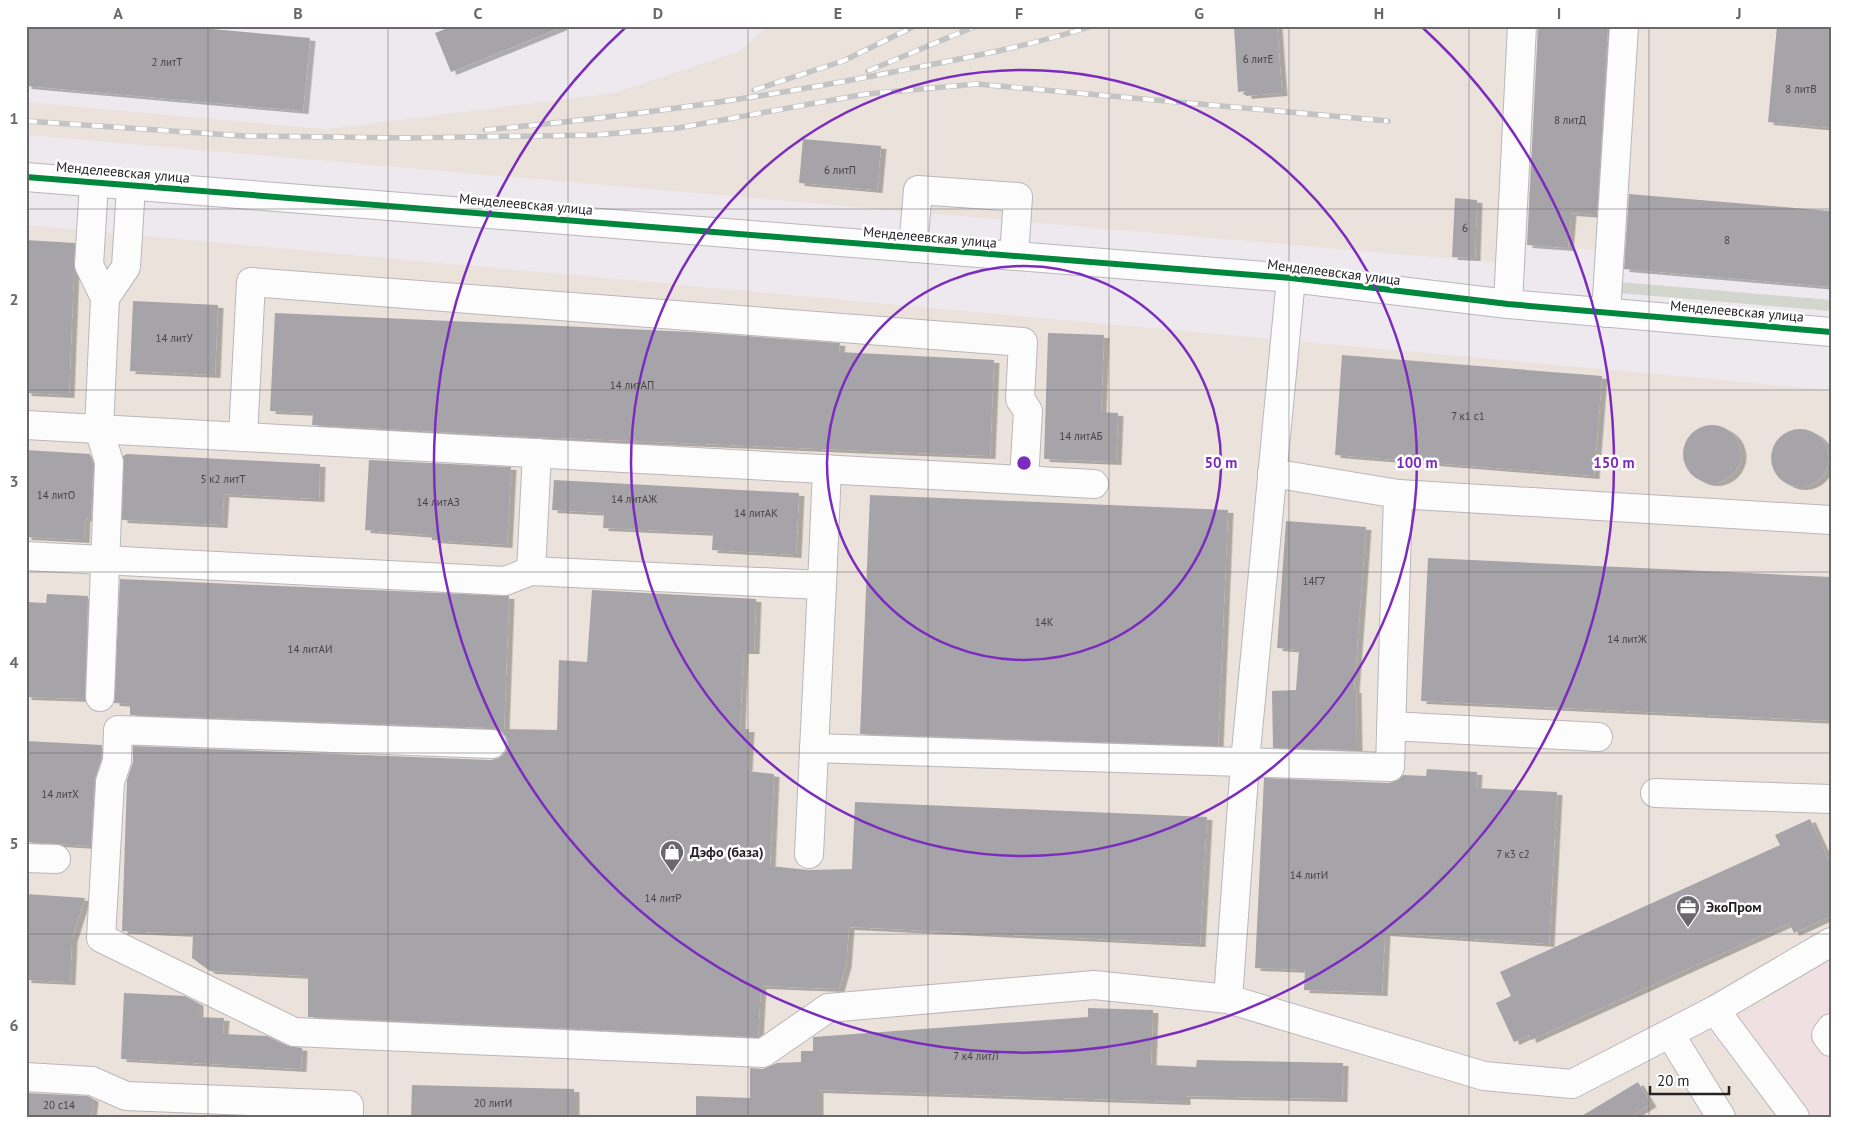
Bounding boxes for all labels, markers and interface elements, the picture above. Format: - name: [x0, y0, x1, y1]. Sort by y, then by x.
- text: A: [113, 3, 123, 23]
- text: B: [293, 3, 303, 23]
- text: C: [474, 3, 483, 23]
- text: D: [653, 3, 663, 23]
- text: E: [834, 3, 842, 23]
- text: F: [1015, 3, 1023, 23]
- text: G: [1194, 3, 1204, 23]
- text: H: [1374, 3, 1384, 23]
- text: I: [1557, 3, 1561, 23]
- text: J: [1735, 3, 1742, 23]
- house number: 6 литЕ: [1243, 52, 1273, 66]
- house number: 2 литТ: [152, 55, 182, 69]
- house number: 8 литВ: [1785, 82, 1817, 96]
- text: 1: [9, 108, 19, 128]
- house number: 8 литД: [1554, 113, 1587, 127]
- street label: Менделеевская улица: [55, 157, 191, 187]
- house number: 6 литП: [824, 163, 856, 177]
- street label: Менделеевская улица: [458, 189, 594, 219]
- house number: 6: [1462, 221, 1468, 235]
- street label: Менделеевская улица: [862, 222, 998, 252]
- house number: 8: [1724, 233, 1730, 247]
- street label: Менделеевская улица: [1266, 255, 1402, 289]
- text: 2: [9, 289, 19, 309]
- street label: Менделеевская улица: [1669, 296, 1805, 326]
- house number: 14 литУ: [156, 331, 193, 345]
- house number: 14 литАП: [610, 378, 654, 392]
- house number: 7 к1 с1: [1451, 409, 1485, 423]
- house number: 14 литАБ: [1059, 429, 1103, 443]
- text: 50 m: [1205, 453, 1237, 472]
- text: 100 m: [1396, 453, 1438, 472]
- text: 150 m: [1593, 453, 1635, 472]
- centre of rings: [1015, 454, 1033, 472]
- text: 3: [9, 471, 19, 491]
- house number: 5 к2 литТ: [200, 472, 246, 486]
- house number: 14 литО: [37, 488, 75, 502]
- house number: 14 литАЖ: [611, 492, 657, 506]
- house number: 14 литАЗ: [416, 495, 460, 509]
- house number: 14 литАК: [734, 506, 778, 520]
- house number: 14Г7: [1303, 574, 1325, 588]
- house number: 14К: [1035, 615, 1054, 629]
- house number: 14 литЖ: [1607, 632, 1647, 646]
- house number: 14 литАИ: [288, 642, 332, 656]
- text: 4: [9, 652, 19, 672]
- house number: 14 литХ: [41, 787, 79, 801]
- text: 5: [9, 833, 19, 853]
- shop icon: Дэфо (база): [659, 839, 685, 873]
- place label: Дэфо (база): [690, 843, 764, 861]
- house number: 7 к3 с2: [1496, 847, 1530, 861]
- house number: 14 литИ: [1290, 868, 1328, 882]
- house number: 14 литР: [645, 891, 682, 905]
- office icon: ЭкоПром: [1675, 894, 1701, 928]
- place label: ЭкоПром: [1706, 898, 1762, 916]
- text: 6: [9, 1015, 19, 1035]
- house number: 7 к4 литЛ: [953, 1049, 999, 1063]
- scale bar: [1650, 1063, 1728, 1095]
- text: 20 m: [1657, 1071, 1690, 1090]
- house number: 20 литИ: [474, 1096, 512, 1110]
- house number: 20 с14: [43, 1098, 75, 1112]

